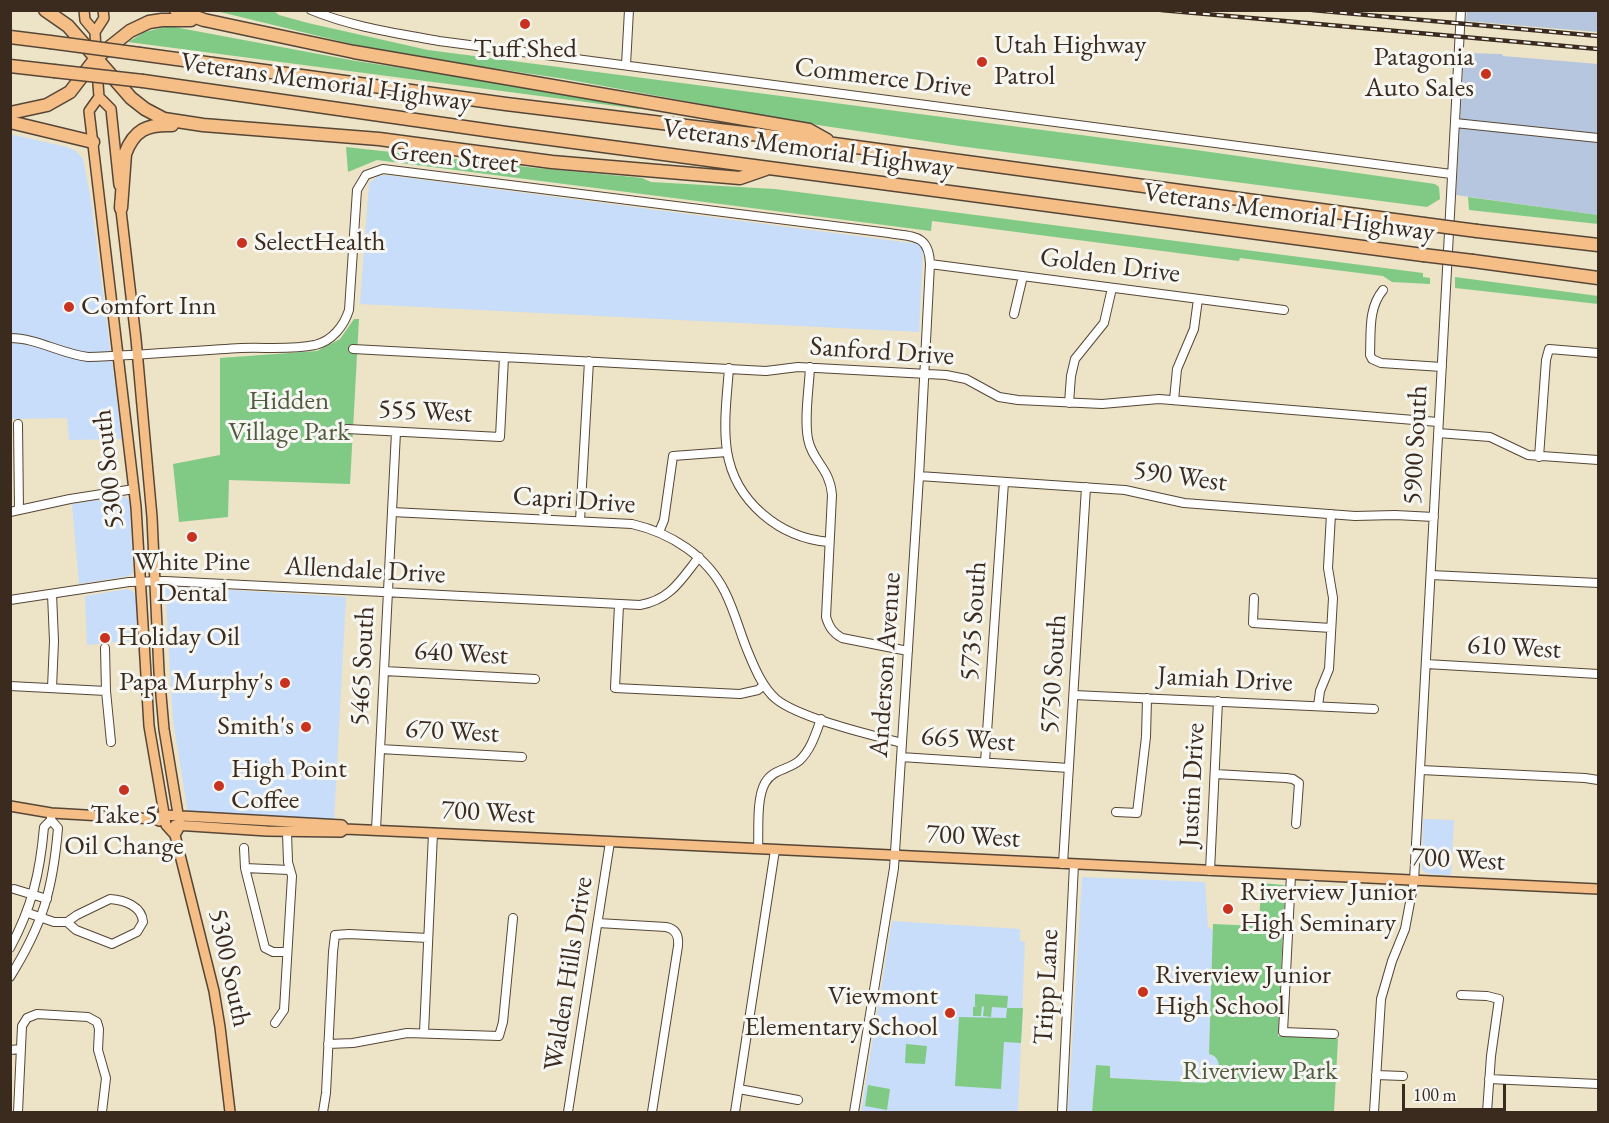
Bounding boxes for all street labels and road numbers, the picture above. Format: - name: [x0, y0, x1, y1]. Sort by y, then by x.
- street label: Veterans Memorial Highway: [178, 46, 474, 120]
- street label: Commerce Drive: [793, 51, 973, 105]
- street label: Veterans Memorial Highway: [660, 112, 956, 186]
- street label: Green Street: [388, 135, 520, 181]
- street label: Veterans Memorial Highway: [1141, 176, 1437, 250]
- street label: Golden Drive: [1038, 241, 1182, 291]
- street label: Sanford Drive: [809, 331, 955, 373]
- street label: 5900 South: [1397, 384, 1435, 506]
- street label: 555 West: [377, 393, 473, 431]
- street label: 5300 South: [87, 408, 131, 530]
- street label: 590 West: [1131, 454, 1229, 500]
- street label: Capri Drive: [512, 481, 636, 521]
- street label: Allendale Drive: [284, 551, 446, 591]
- street label: 5735 South: [954, 560, 994, 682]
- street label: Anderson Avenue: [863, 571, 909, 759]
- street label: 5465 South: [344, 605, 382, 727]
- street label: 5750 South: [1034, 613, 1074, 735]
- street label: 610 West: [1466, 629, 1562, 667]
- street label: 640 West: [413, 635, 509, 673]
- street label: Jamiah Drive: [1157, 660, 1293, 700]
- street label: 670 West: [404, 713, 500, 751]
- street label: 665 West: [920, 721, 1016, 759]
- street label: Justin Drive: [1174, 722, 1212, 848]
- street label: 700 West: [440, 794, 536, 832]
- street label: 700 West: [925, 818, 1021, 856]
- street label: 700 West: [1410, 841, 1506, 879]
- street label: Walden Hills Drive: [538, 874, 600, 1074]
- street label: 5300 South: [201, 906, 257, 1030]
- street label: Tripp Lane: [1028, 928, 1066, 1046]

